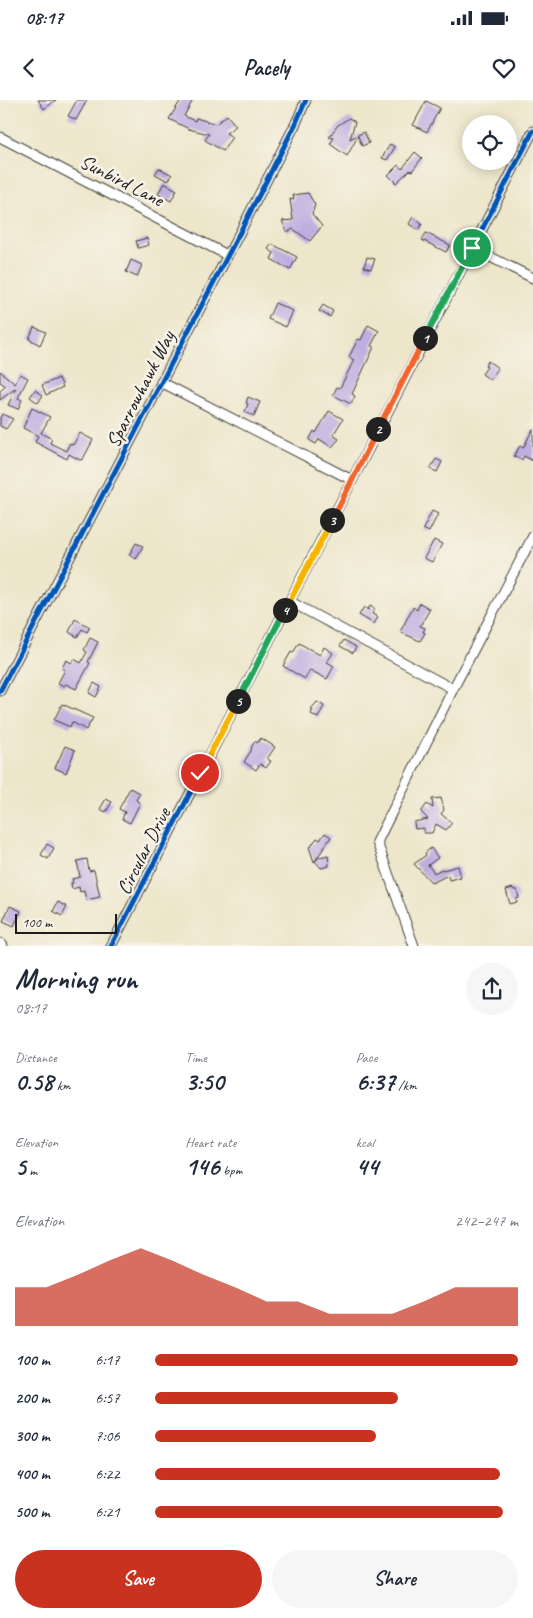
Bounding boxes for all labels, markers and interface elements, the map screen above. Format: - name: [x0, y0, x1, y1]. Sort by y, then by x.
- text: 08:17: [25, 6, 63, 30]
- icon: back: [15, 54, 43, 82]
- text: Pacely: [243, 54, 290, 82]
- icon: heart: [490, 54, 518, 82]
- map controls: [462, 115, 517, 170]
- button: locate: [462, 115, 517, 170]
- street label: Sunbird Lane: [76, 149, 169, 213]
- pin: [451, 227, 493, 269]
- icon: arrive: [458, 234, 486, 262]
- street label: Sparrowhawk Way: [100, 326, 181, 452]
- pin: 1: [412, 326, 438, 350]
- text: 1: [422, 330, 429, 347]
- pin: 2: [366, 416, 390, 442]
- text: 2: [375, 421, 382, 438]
- pin: 3: [320, 508, 344, 532]
- text: 3: [329, 512, 336, 529]
- pin: 4: [272, 598, 298, 622]
- text: 4: [282, 602, 289, 619]
- pin: 5: [226, 688, 250, 714]
- text: 5: [235, 693, 242, 710]
- pin: [179, 752, 221, 794]
- icon: check: [186, 759, 214, 787]
- street label: Circular Drive: [111, 802, 177, 899]
- scale bar: [15, 911, 118, 934]
- text: 100 m: [22, 914, 52, 931]
- text: Morning run: [15, 961, 137, 996]
- button: share: [466, 963, 518, 1015]
- text: 08:17: [15, 998, 47, 1018]
- text: Distance: [15, 1049, 57, 1066]
- text: Time: [185, 1049, 207, 1066]
- text: Pace: [356, 1049, 377, 1066]
- text: 0.58: [15, 1066, 53, 1098]
- text: 3:50: [185, 1066, 224, 1098]
- text: 6:37: [356, 1066, 395, 1098]
- text: km: [53, 1077, 70, 1094]
- text: /km: [395, 1077, 416, 1094]
- text: Elevation: [15, 1134, 58, 1151]
- text: Heart rate: [185, 1134, 236, 1151]
- text: kcal: [356, 1134, 374, 1151]
- text: 5: [15, 1151, 26, 1183]
- text: 146: [185, 1151, 220, 1183]
- text: 44: [356, 1151, 378, 1183]
- text: m: [26, 1162, 37, 1179]
- text: bpm: [220, 1162, 242, 1179]
- text: Elevation: [15, 1211, 64, 1231]
- text: 242–247 m: [455, 1211, 518, 1231]
- text: 100 m: [15, 1350, 50, 1370]
- text: 6:17: [95, 1350, 120, 1370]
- text: 200 m: [15, 1388, 50, 1408]
- text: 6:57: [95, 1388, 120, 1408]
- text: 300 m: [15, 1426, 50, 1446]
- text: 7:06: [95, 1426, 120, 1446]
- text: 400 m: [15, 1464, 50, 1484]
- text: 6:22: [95, 1464, 120, 1484]
- text: 500 m: [15, 1502, 49, 1522]
- text: 6:21: [95, 1502, 120, 1522]
- button: Save: [15, 1550, 262, 1608]
- button: Share: [272, 1550, 518, 1608]

